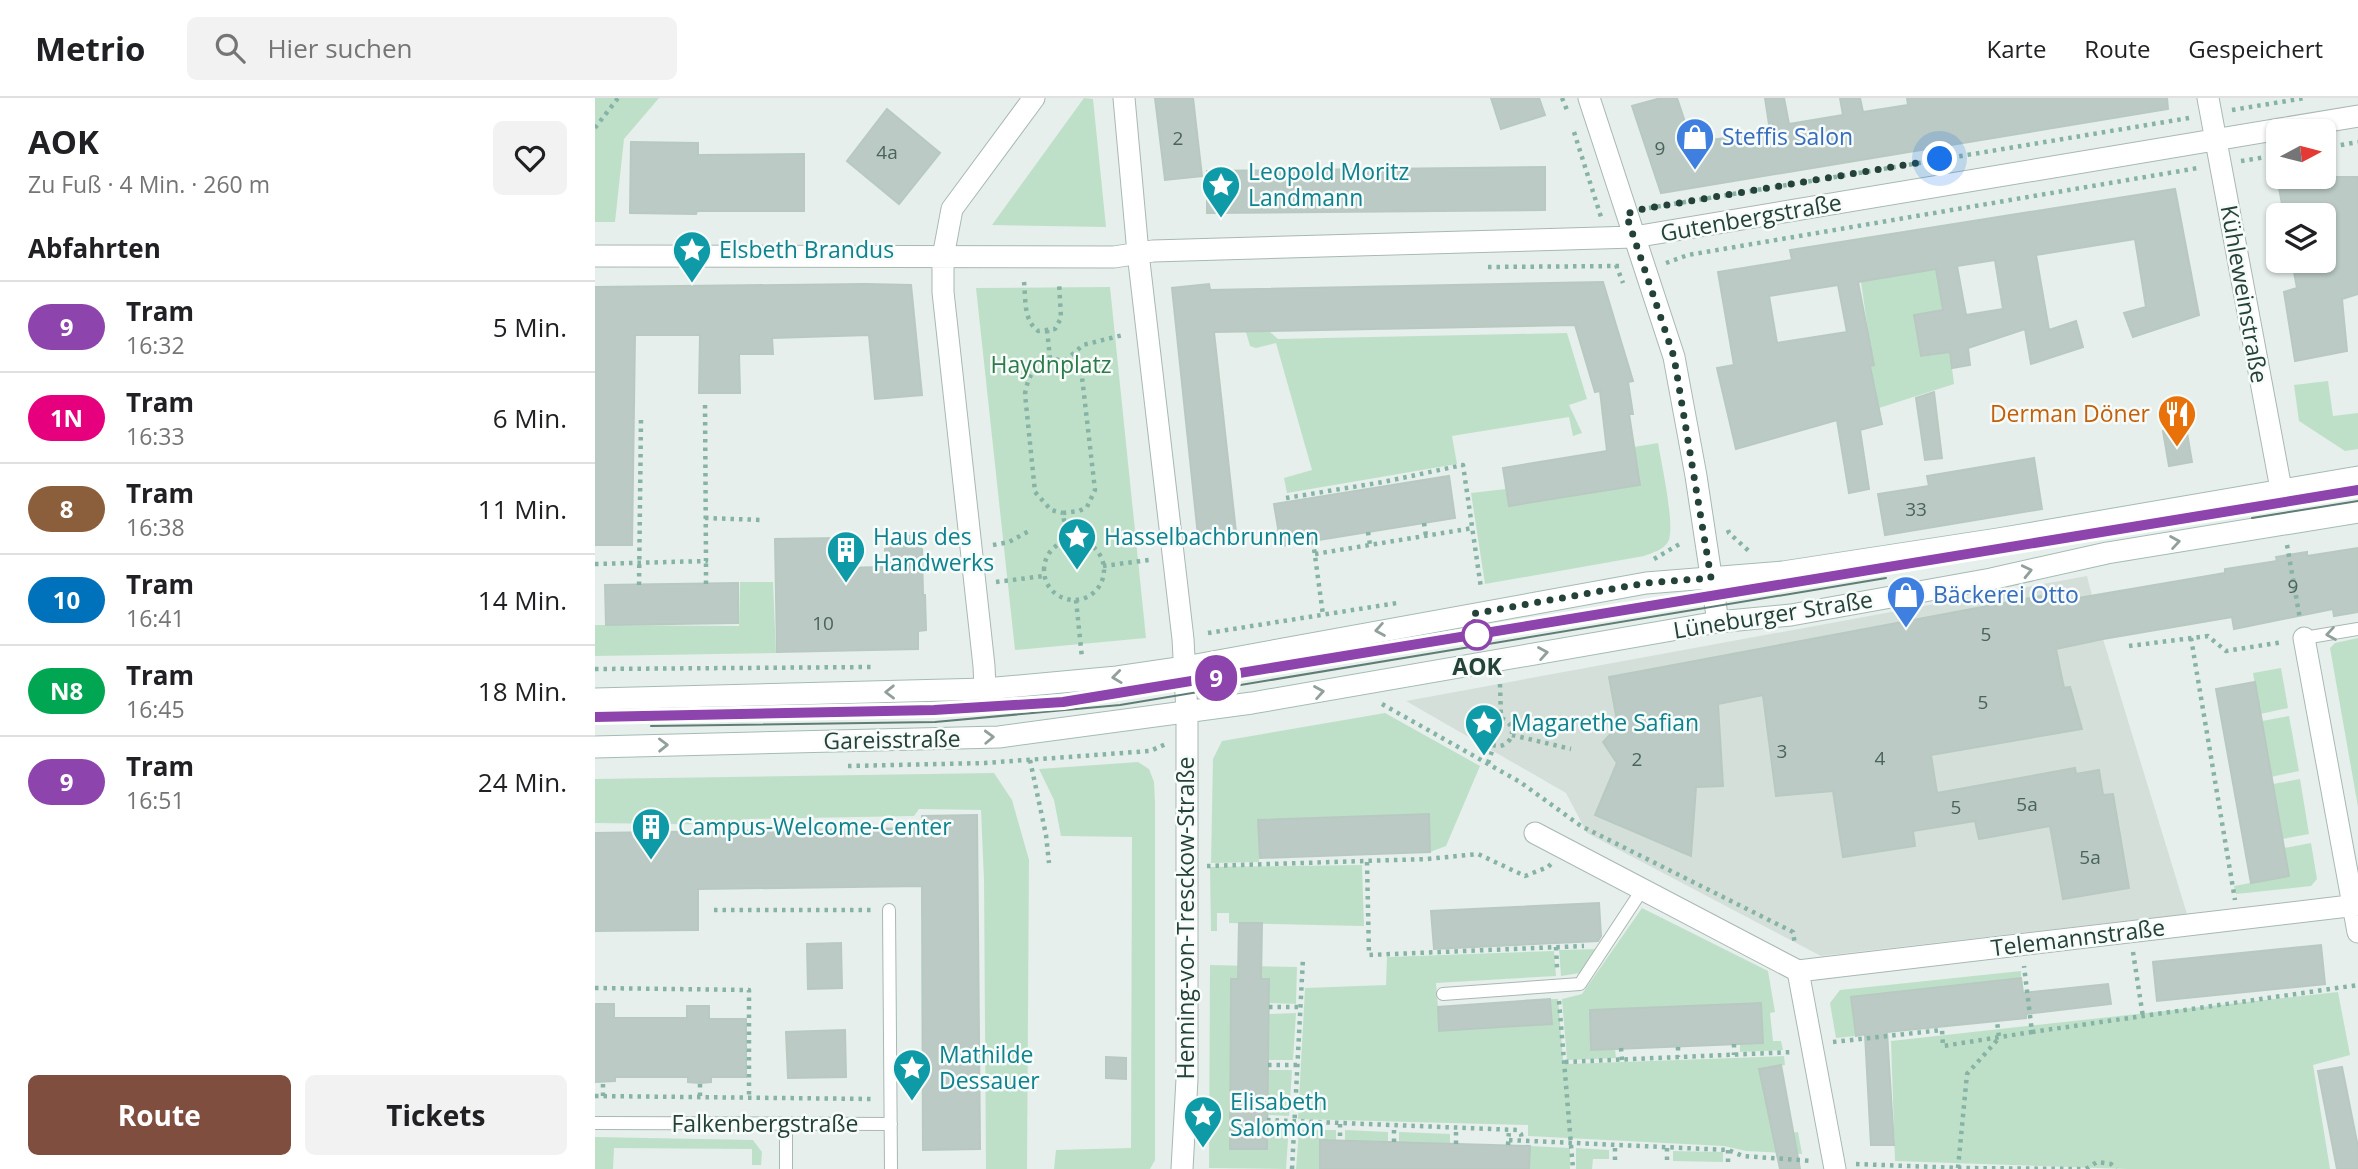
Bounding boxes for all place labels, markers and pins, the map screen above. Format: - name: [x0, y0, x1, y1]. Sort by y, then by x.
- shop icon: Steffis Salon: [1674, 116, 1716, 171]
- place label: Steffis Salon: [1722, 120, 1853, 152]
- place label: Leopold Moritz Landmann: [1248, 155, 1409, 213]
- place icon: Leopold Moritz Landmann: [1200, 164, 1242, 219]
- place icon: Elsbeth Brandus: [671, 229, 713, 284]
- place label: Elsbeth Brandus: [719, 233, 894, 265]
- restaurant icon: Derman Döner: [2156, 393, 2198, 448]
- place label: Derman Döner: [1990, 397, 2151, 429]
- place icon: Hasselbachbrunnen: [1056, 516, 1098, 571]
- place label: Haus des Handwerks: [873, 520, 994, 578]
- place label: Hasselbachbrunnen: [1104, 520, 1319, 552]
- building icon: Haus des Handwerks: [825, 529, 867, 584]
- shop icon: Bäckerei Otto: [1885, 574, 1927, 629]
- place label: Bäckerei Otto: [1933, 578, 2079, 610]
- marker: AOK: [1462, 620, 1492, 650]
- place label: AOK: [1452, 650, 1502, 682]
- place icon: Magarethe Safian: [1463, 702, 1505, 757]
- place label: Magarethe Safian: [1511, 706, 1699, 738]
- building icon: Campus-Welcome-Center: [630, 806, 672, 861]
- place label: Campus-Welcome-Center: [678, 810, 952, 842]
- place label: Mathilde Dessauer: [939, 1038, 1040, 1096]
- place icon: Mathilde Dessauer: [891, 1047, 933, 1102]
- place label: Elisabeth Salomon: [1230, 1085, 1327, 1143]
- place icon: Elisabeth Salomon: [1182, 1094, 1224, 1149]

